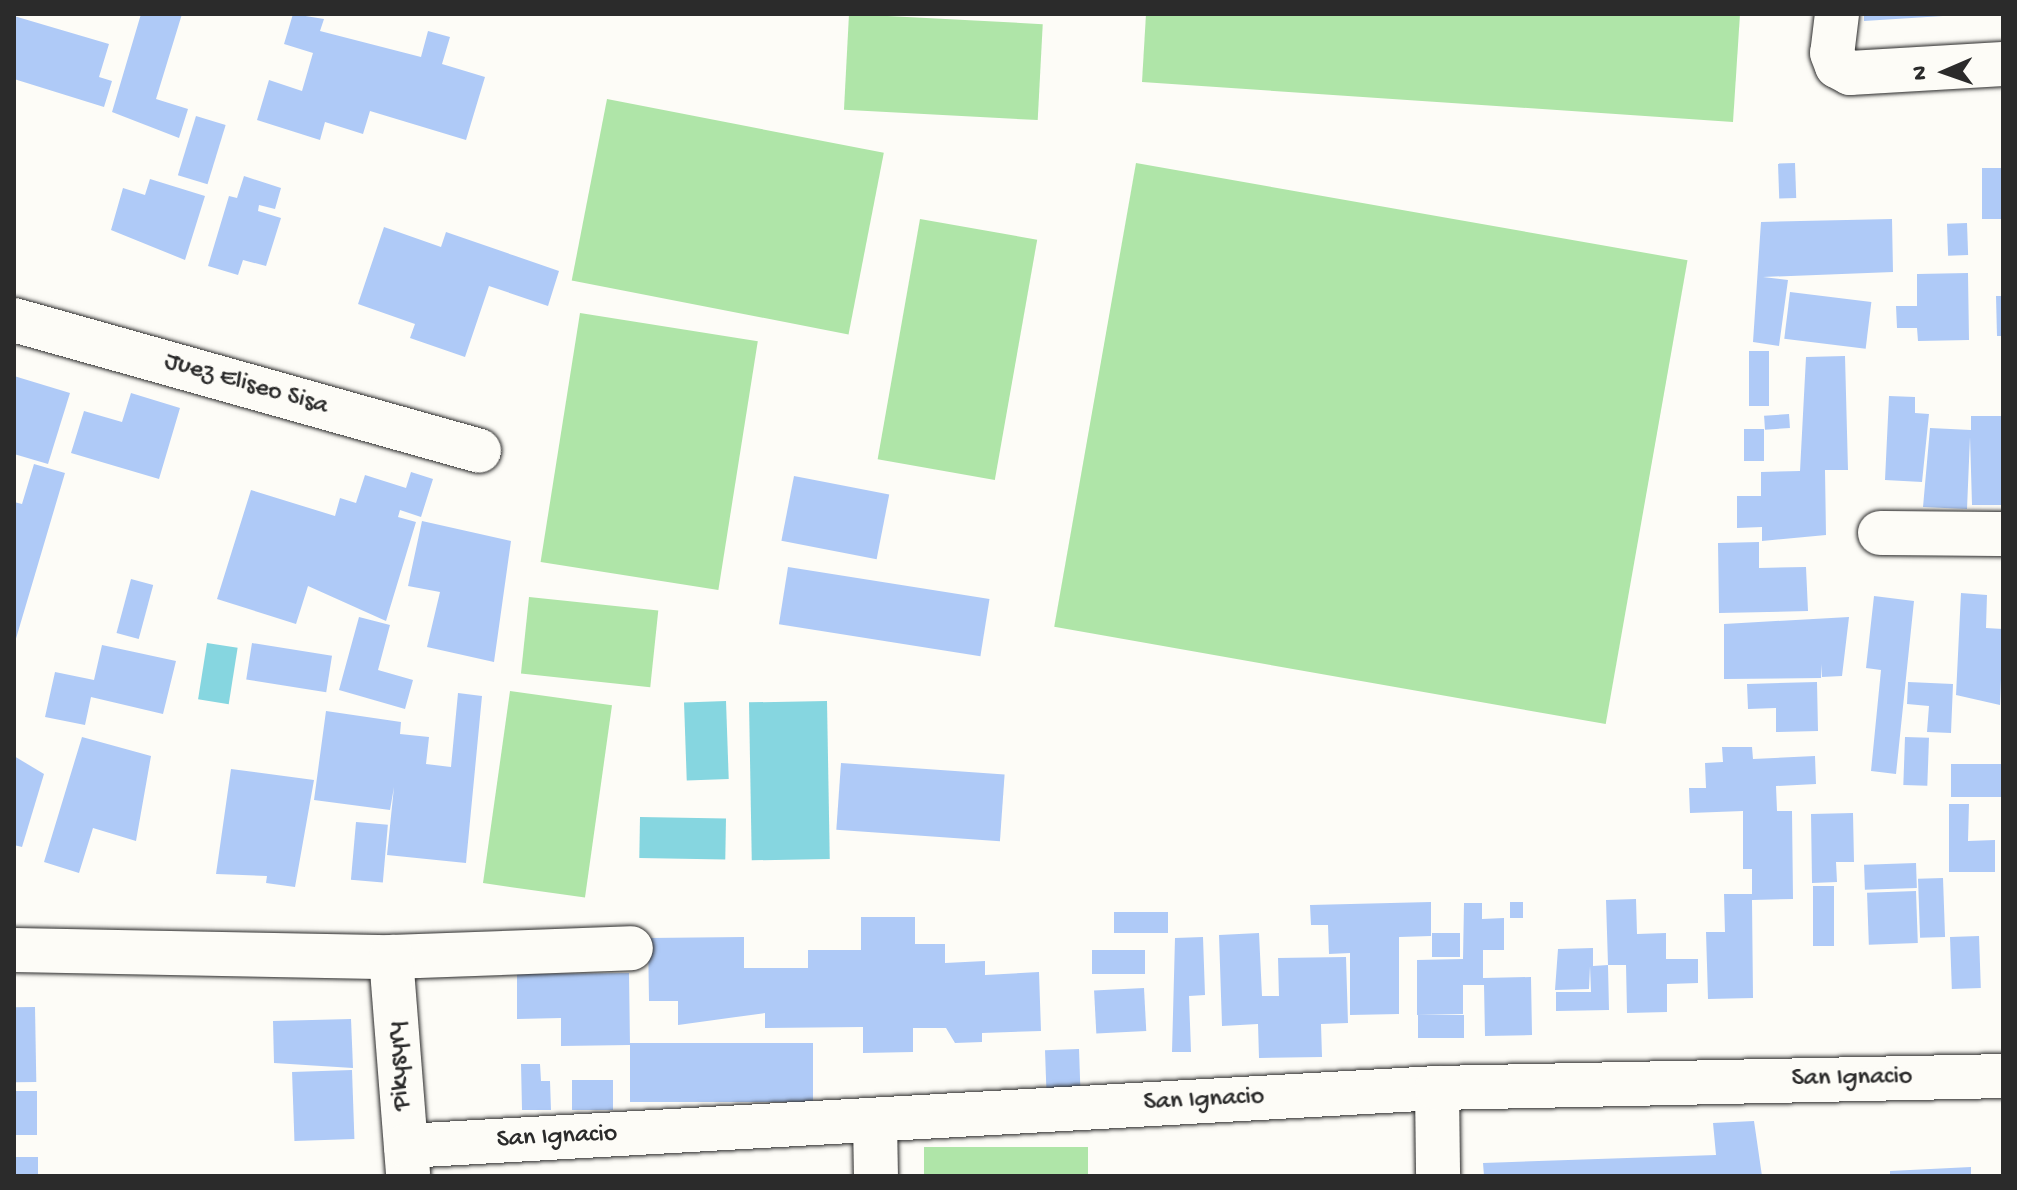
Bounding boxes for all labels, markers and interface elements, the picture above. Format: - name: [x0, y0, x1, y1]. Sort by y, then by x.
- north arrow: [1905, 32, 1985, 112]
- text: N: [1908, 65, 1934, 80]
- street label: Juez Eliseo Sisa: [161, 347, 331, 423]
- street label: Pikysyry: [381, 1020, 419, 1112]
- street label: San Ignacio: [1791, 1062, 1913, 1096]
- street label: San Ignacio: [1143, 1082, 1265, 1120]
- street label: San Ignacio: [496, 1119, 618, 1157]

